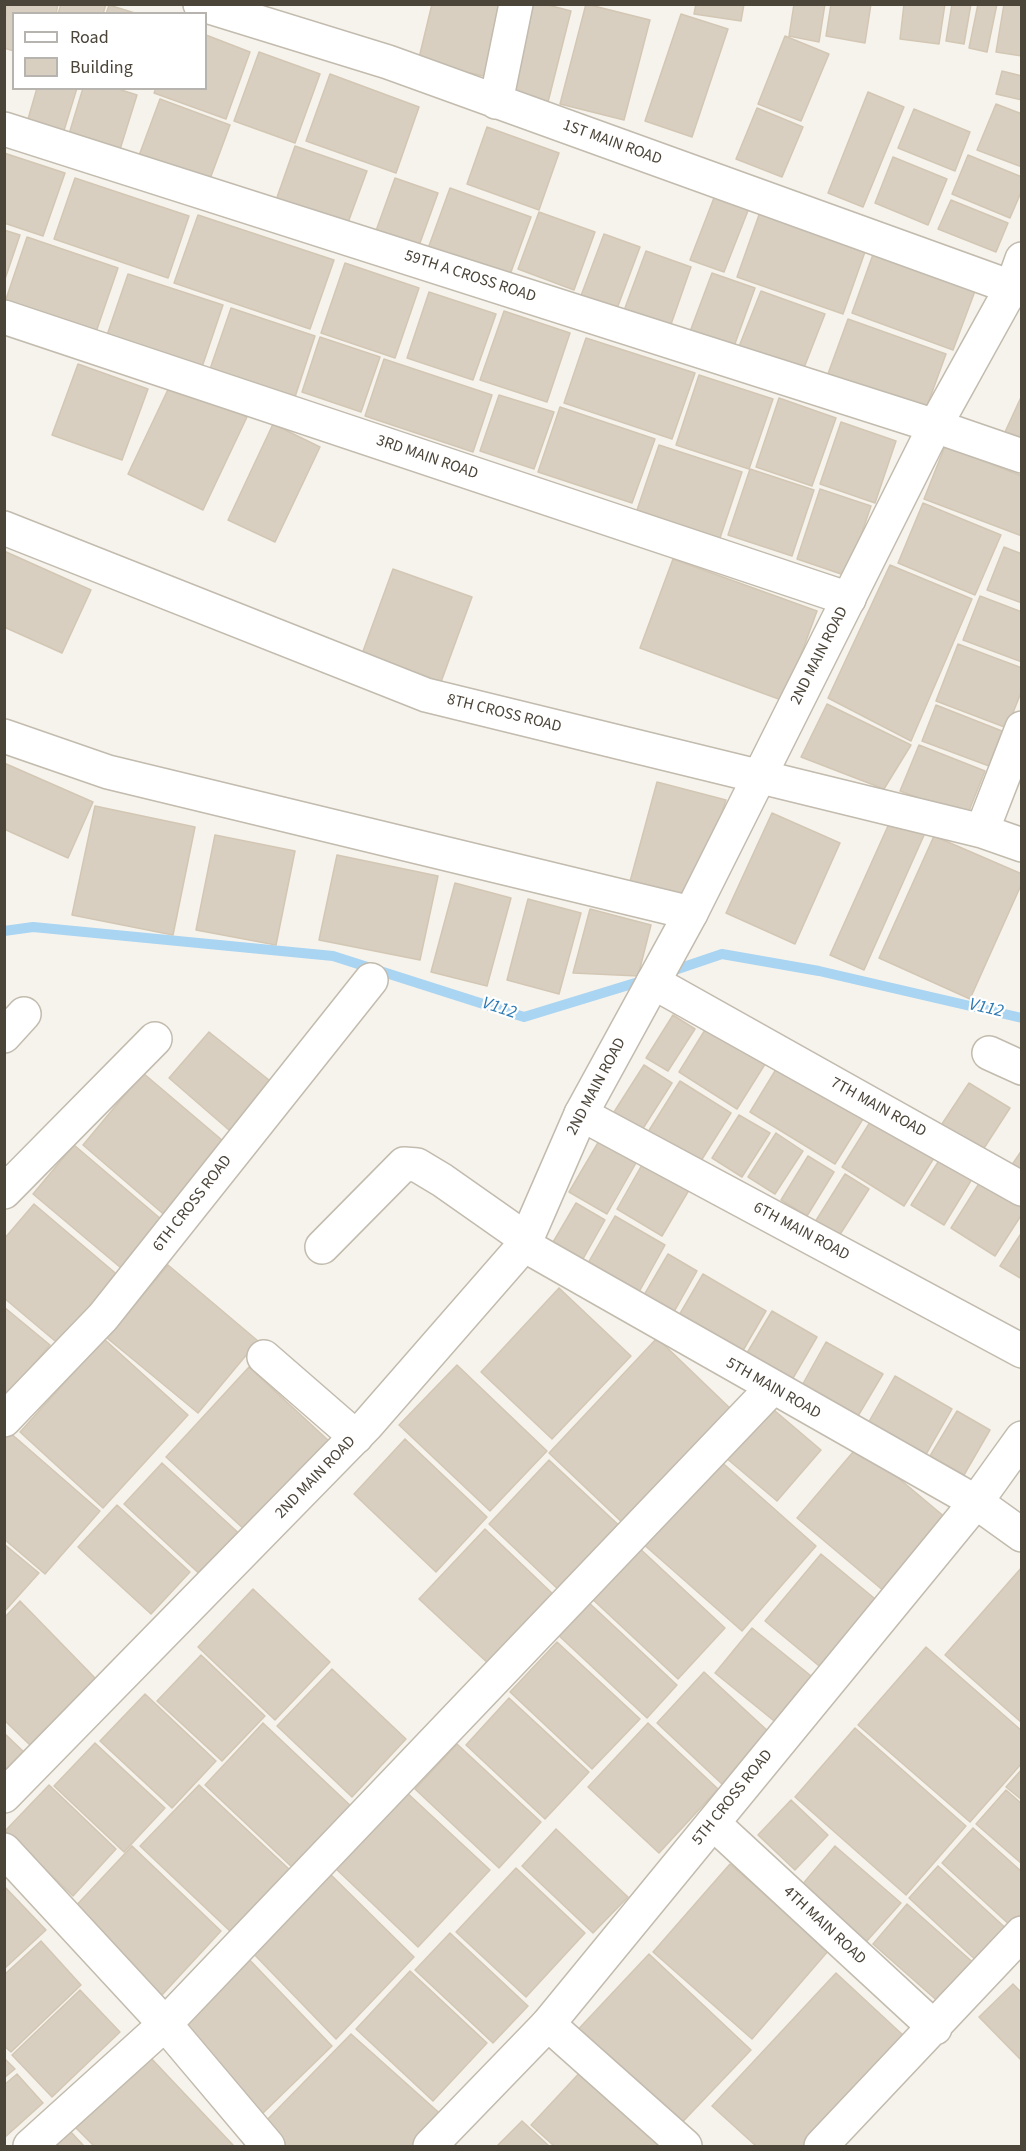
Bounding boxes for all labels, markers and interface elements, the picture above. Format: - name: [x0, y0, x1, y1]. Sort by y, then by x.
- legend: [12, 12, 207, 90]
- text: Road: [70, 25, 109, 50]
- text: Building: [70, 55, 133, 80]
- street label: 1ST MAIN ROAD: [560, 116, 664, 170]
- street label: 59TH A CROSS ROAD: [402, 247, 538, 307]
- street label: 3RD MAIN ROAD: [374, 432, 480, 484]
- street label: 2ND MAIN ROAD: [787, 604, 853, 708]
- street label: 8TH CROSS ROAD: [445, 691, 563, 737]
- water label: V112: [479, 993, 519, 1025]
- water label: V112: [967, 995, 1005, 1023]
- street label: 2ND MAIN ROAD: [563, 1035, 631, 1139]
- street label: 7TH MAIN ROAD: [827, 1074, 929, 1142]
- street label: 6TH CROSS ROAD: [149, 1152, 237, 1256]
- street label: 6TH MAIN ROAD: [750, 1199, 852, 1265]
- street label: 5TH MAIN ROAD: [722, 1354, 824, 1424]
- street label: 2ND MAIN ROAD: [272, 1433, 360, 1523]
- street label: 5TH CROSS ROAD: [689, 1746, 777, 1850]
- street label: 4TH MAIN ROAD: [779, 1883, 869, 1969]

